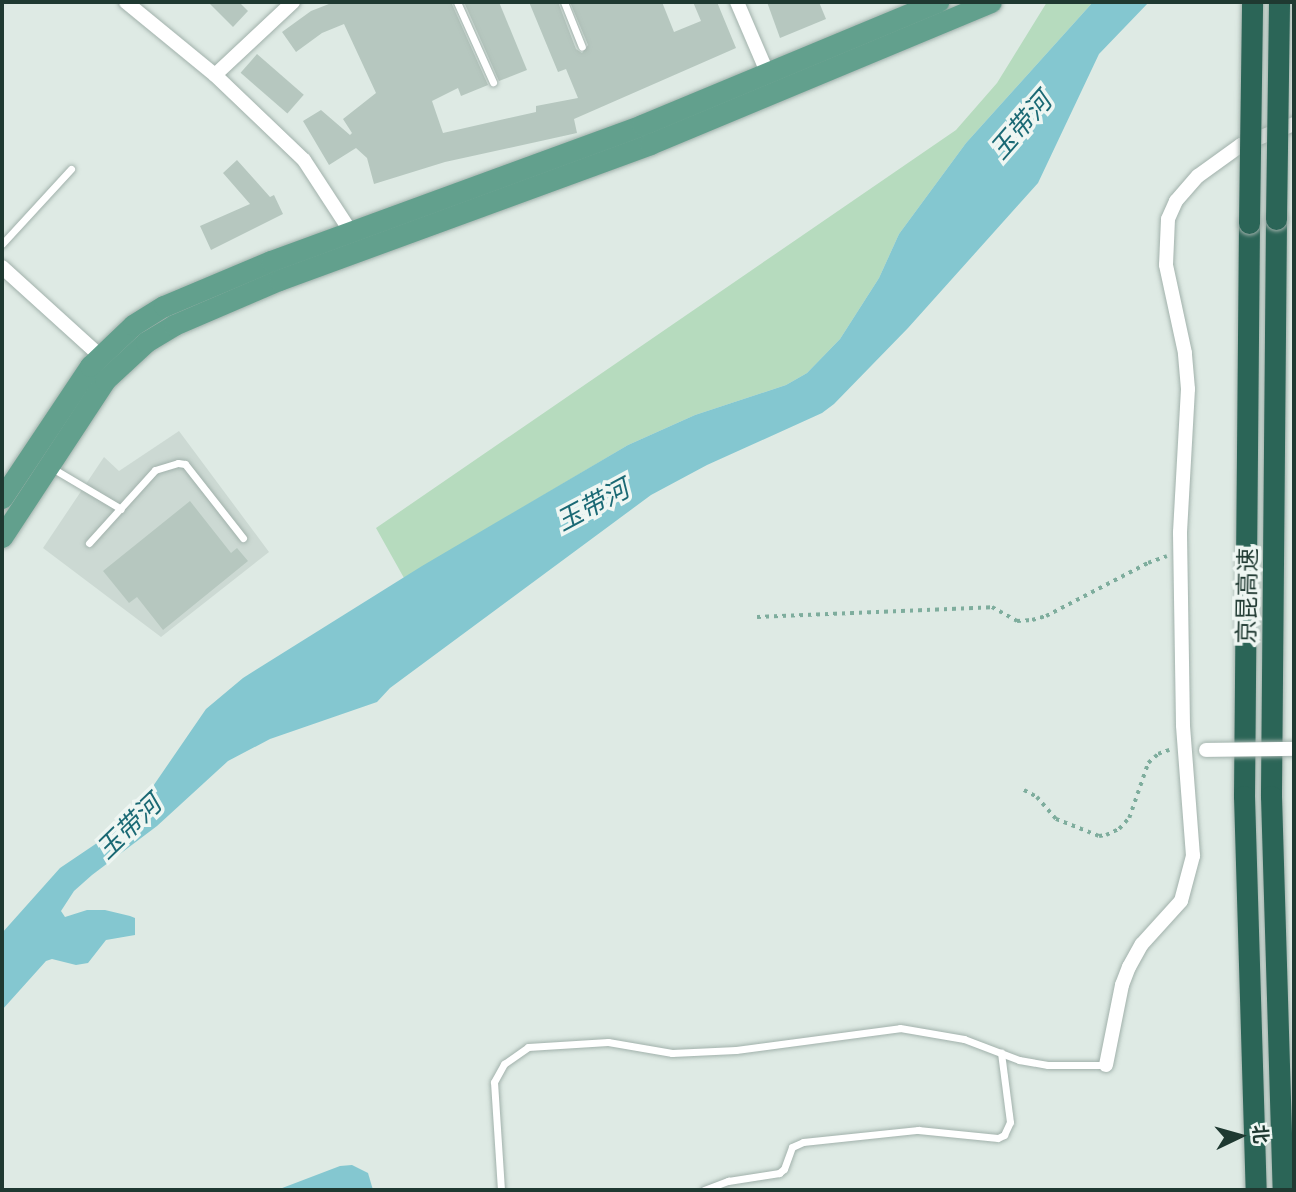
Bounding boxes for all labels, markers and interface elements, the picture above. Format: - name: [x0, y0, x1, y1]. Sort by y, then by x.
- water label: 玉带河: [983, 85, 1057, 165]
- water label: 玉带河: [550, 472, 634, 536]
- street label: 京昆高速: [1231, 548, 1261, 644]
- water label: 玉带河: [89, 788, 167, 864]
- north arrow: [1205, 1101, 1275, 1171]
- text: 北: [1249, 1124, 1274, 1145]

